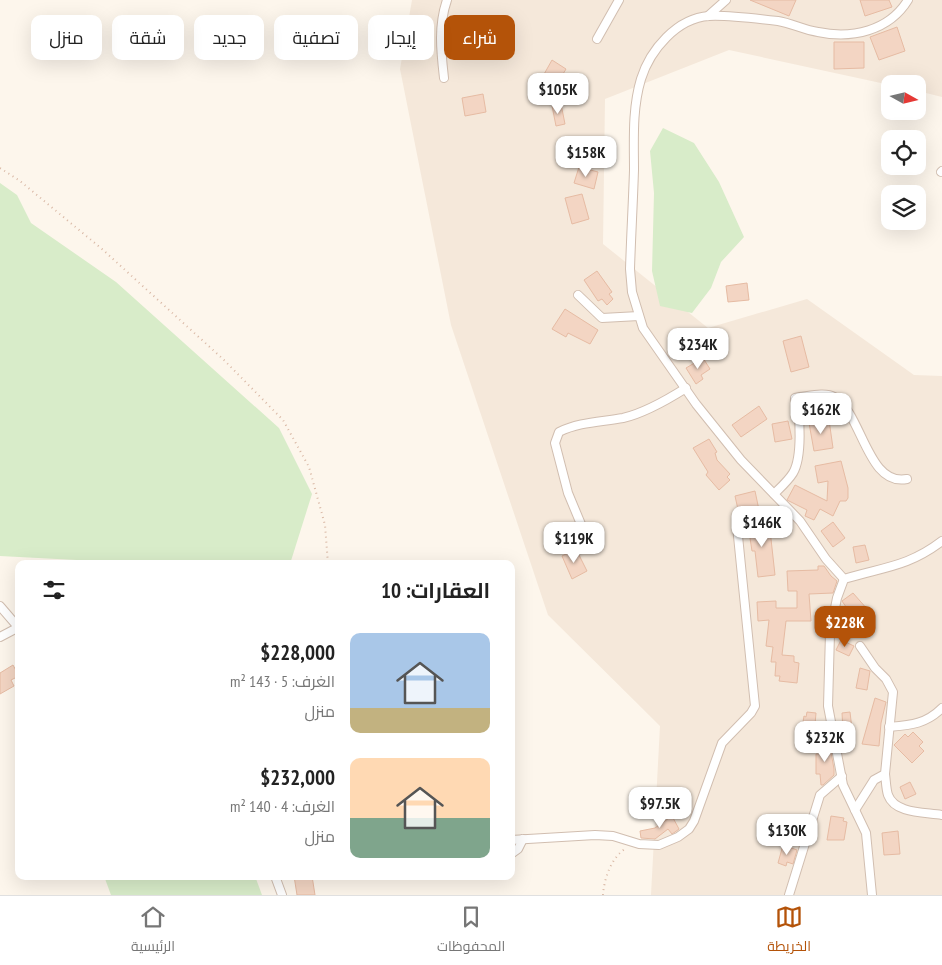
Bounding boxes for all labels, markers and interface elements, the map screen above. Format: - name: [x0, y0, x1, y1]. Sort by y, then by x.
- chip: منزل: [31, 15, 102, 60]
- chip: شقة: [112, 15, 184, 60]
- chip: جديد: [194, 15, 264, 60]
- chip: تصفية: [274, 15, 358, 60]
- chip: إيجار: [368, 15, 434, 60]
- chip: شراء: [444, 15, 515, 60]
- pin: $105K: [523, 72, 593, 115]
- north arrow: [881, 75, 926, 120]
- map controls: [881, 75, 926, 230]
- text: $105K: [539, 79, 577, 99]
- button: locate: [881, 130, 926, 175]
- pin: $158K: [551, 136, 621, 178]
- text: $158K: [567, 142, 605, 162]
- button: layers: [881, 185, 926, 230]
- pin: $234K: [663, 328, 733, 370]
- text: $234K: [679, 334, 717, 354]
- pin: $162K: [786, 392, 856, 435]
- text: $162K: [802, 399, 840, 419]
- pin: $146K: [727, 506, 797, 548]
- text: $146K: [743, 512, 781, 532]
- pin: $119K: [539, 522, 609, 564]
- text: $119K: [555, 528, 593, 548]
- icon: filters: [40, 576, 68, 604]
- text: العقارات: 10: [381, 577, 490, 604]
- pin: $228K: [810, 606, 880, 648]
- text: $228K: [826, 612, 864, 632]
- text: $228,000: [260, 639, 335, 666]
- icon: home: [390, 653, 450, 713]
- text: الغرف: 5 · 143 m²: [230, 671, 335, 691]
- text: منزل: [305, 701, 335, 721]
- pin: $232K: [790, 720, 860, 763]
- text: $232K: [806, 727, 844, 747]
- text: $232,000: [260, 764, 335, 791]
- icon: home: [390, 778, 450, 838]
- pin: $97.5K: [619, 786, 701, 829]
- text: $97.5K: [640, 793, 680, 813]
- text: الغرف: 4 · 140 m²: [230, 796, 335, 816]
- pin: $130K: [752, 814, 822, 856]
- text: $130K: [768, 820, 806, 840]
- text: منزل: [305, 826, 335, 846]
- tab: الرئيسية: [131, 903, 175, 959]
- tab: المحفوظات: [437, 903, 505, 959]
- tab: الخريطة: [767, 903, 811, 959]

